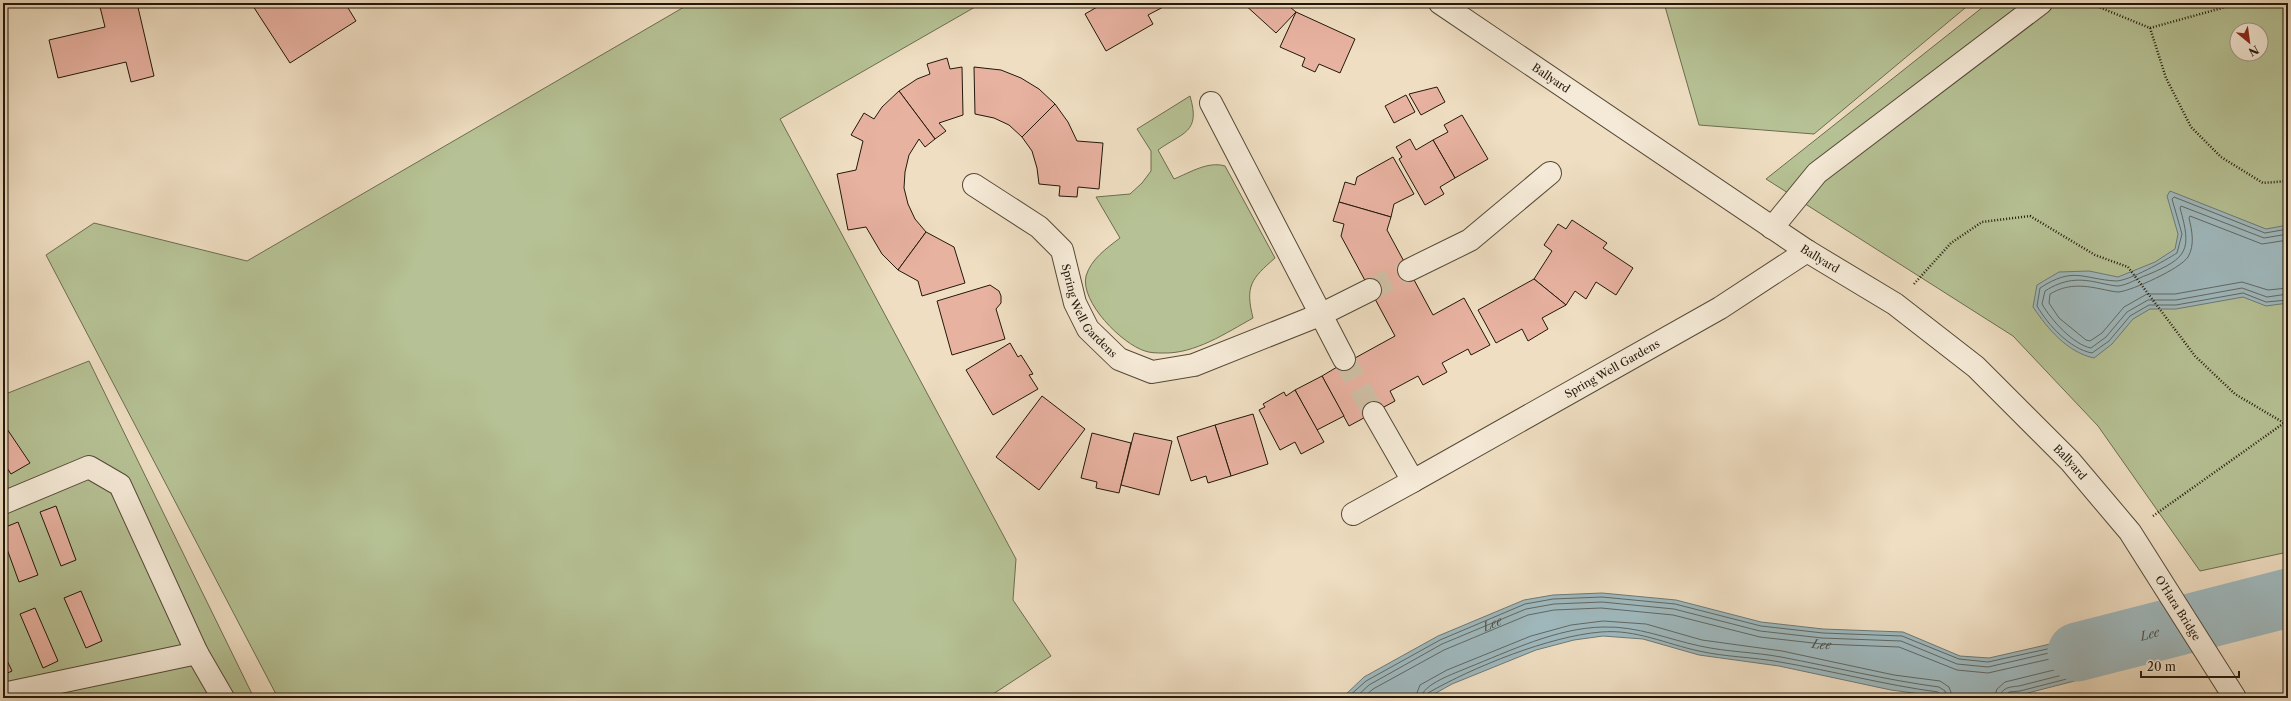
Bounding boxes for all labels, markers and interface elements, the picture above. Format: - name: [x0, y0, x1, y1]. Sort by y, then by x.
- north arrow: [2229, 22, 2269, 62]
- text: N: [2246, 42, 2261, 59]
- street label: Ballyard: [1529, 60, 1573, 96]
- street label: Ballyard: [1798, 242, 1842, 276]
- street label: Spring Well Gardens: [1059, 262, 1120, 361]
- street label: Spring Well Gardens: [1562, 336, 1662, 401]
- street label: Ballyard: [2050, 441, 2090, 483]
- street label: O'Hara Bridge: [2152, 573, 2204, 643]
- water label: Lee: [1479, 612, 1505, 634]
- water label: Lee: [2137, 623, 2162, 643]
- water label: Lee: [1810, 635, 1833, 652]
- scale bar: [2141, 653, 2239, 679]
- text: 20 m: [2147, 659, 2176, 674]

